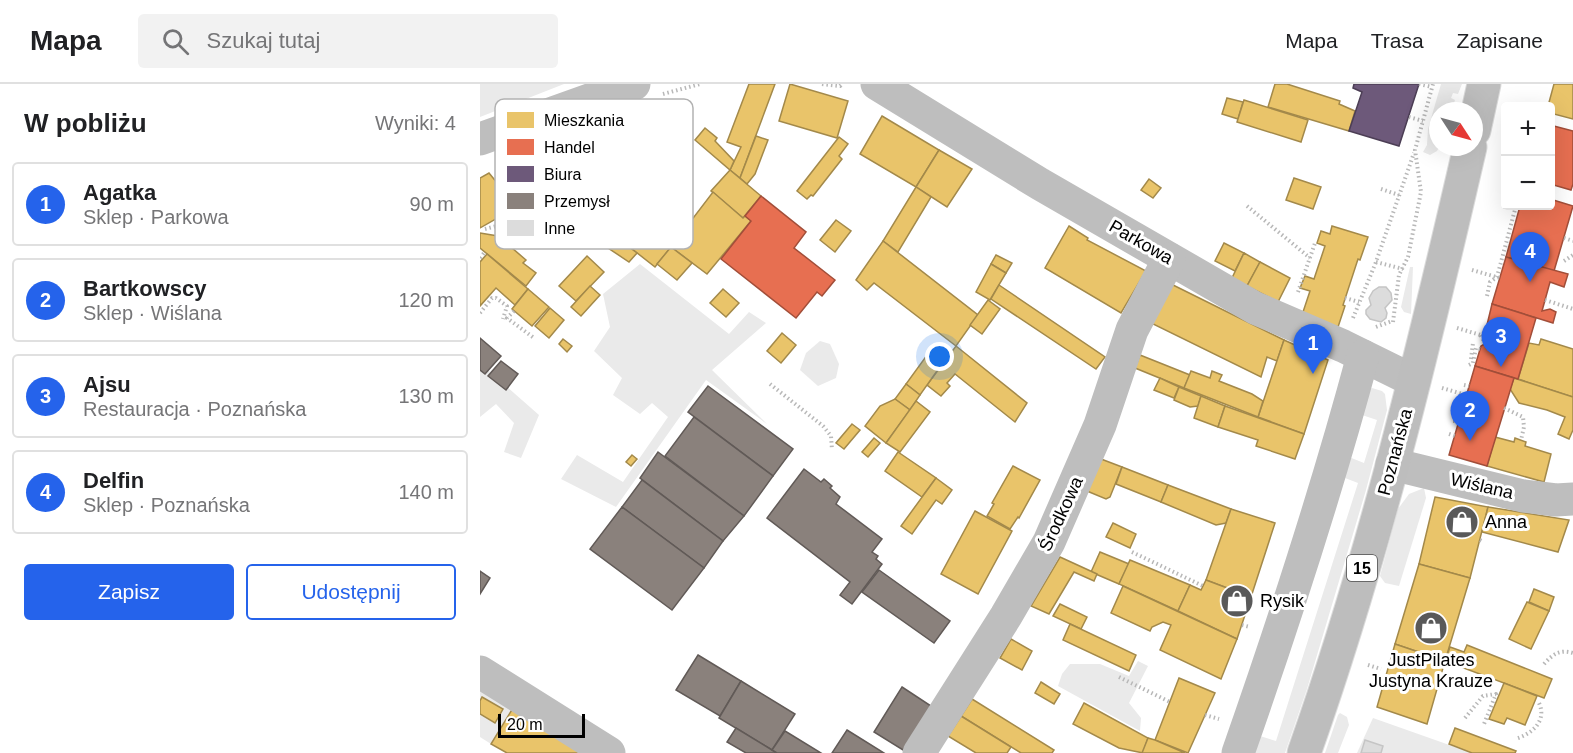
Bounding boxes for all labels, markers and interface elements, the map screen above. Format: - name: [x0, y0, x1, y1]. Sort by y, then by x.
- search box: [138, 14, 558, 68]
- text: Mapa: [30, 25, 102, 56]
- icon: search: [159, 25, 192, 58]
- text: Szukaj tutaj: [207, 28, 320, 53]
- text: Mapa: [1285, 29, 1338, 52]
- text: Trasa: [1371, 29, 1424, 52]
- text: Zapisane: [1457, 29, 1543, 52]
- legend: [495, 99, 693, 249]
- north arrow: [1429, 102, 1483, 156]
- map controls: [1501, 102, 1555, 210]
- button: +: [1501, 102, 1555, 156]
- text: W pobliżu: [24, 108, 147, 138]
- text: Wyniki: 4: [375, 112, 456, 134]
- text: Mieszkania: [544, 112, 624, 129]
- text: Handel: [544, 139, 595, 156]
- button: −: [1501, 156, 1555, 210]
- text: Biura: [544, 166, 581, 183]
- text: Agatka: [83, 180, 156, 205]
- text: 1: [40, 193, 51, 215]
- text: 90 m: [410, 193, 454, 215]
- text: Przemysł: [544, 193, 610, 210]
- text: Sklep · Parkowa: [83, 206, 229, 228]
- street label: Parkowa: [1106, 216, 1177, 269]
- text: Inne: [544, 220, 575, 237]
- pin: 4: [1510, 232, 1550, 282]
- text: Bartkowscy: [83, 276, 207, 301]
- text: 2: [40, 289, 51, 311]
- text: 120 m: [398, 289, 454, 311]
- text: Sklep · Wiślana: [83, 302, 222, 324]
- pin: 3: [1482, 318, 1520, 367]
- pin: 1: [1294, 324, 1332, 374]
- your location: [925, 342, 954, 371]
- text: Ajsu: [83, 372, 131, 397]
- text: 3: [40, 385, 51, 407]
- text: 130 m: [398, 385, 454, 407]
- pin: 2: [1450, 392, 1490, 441]
- text: Restauracja · Poznańska: [83, 398, 306, 420]
- street label: Poznańska: [1374, 405, 1416, 498]
- text: Delfin: [83, 468, 144, 493]
- street label: Wiślana: [1449, 469, 1516, 503]
- street label: Środkowa: [1034, 472, 1087, 554]
- text: 4: [40, 481, 51, 503]
- text: 140 m: [398, 481, 454, 503]
- text: Sklep · Poznańska: [83, 494, 250, 516]
- shop icon: Anna: [1444, 504, 1480, 540]
- place label: Anna: [1485, 512, 1528, 532]
- road number: 15: [1347, 555, 1377, 581]
- button: Zapisz: [24, 564, 234, 620]
- button: Udostępnij: [246, 564, 456, 620]
- shop icon: Rysik: [1219, 583, 1255, 619]
- place label: Rysik: [1260, 591, 1305, 611]
- shop icon: JustPilates Justyna Krauze: [1413, 610, 1449, 646]
- place label: JustPilates Justyna Krauze: [1369, 650, 1493, 691]
- scale bar: [498, 711, 585, 738]
- text: 20 m: [507, 716, 543, 733]

